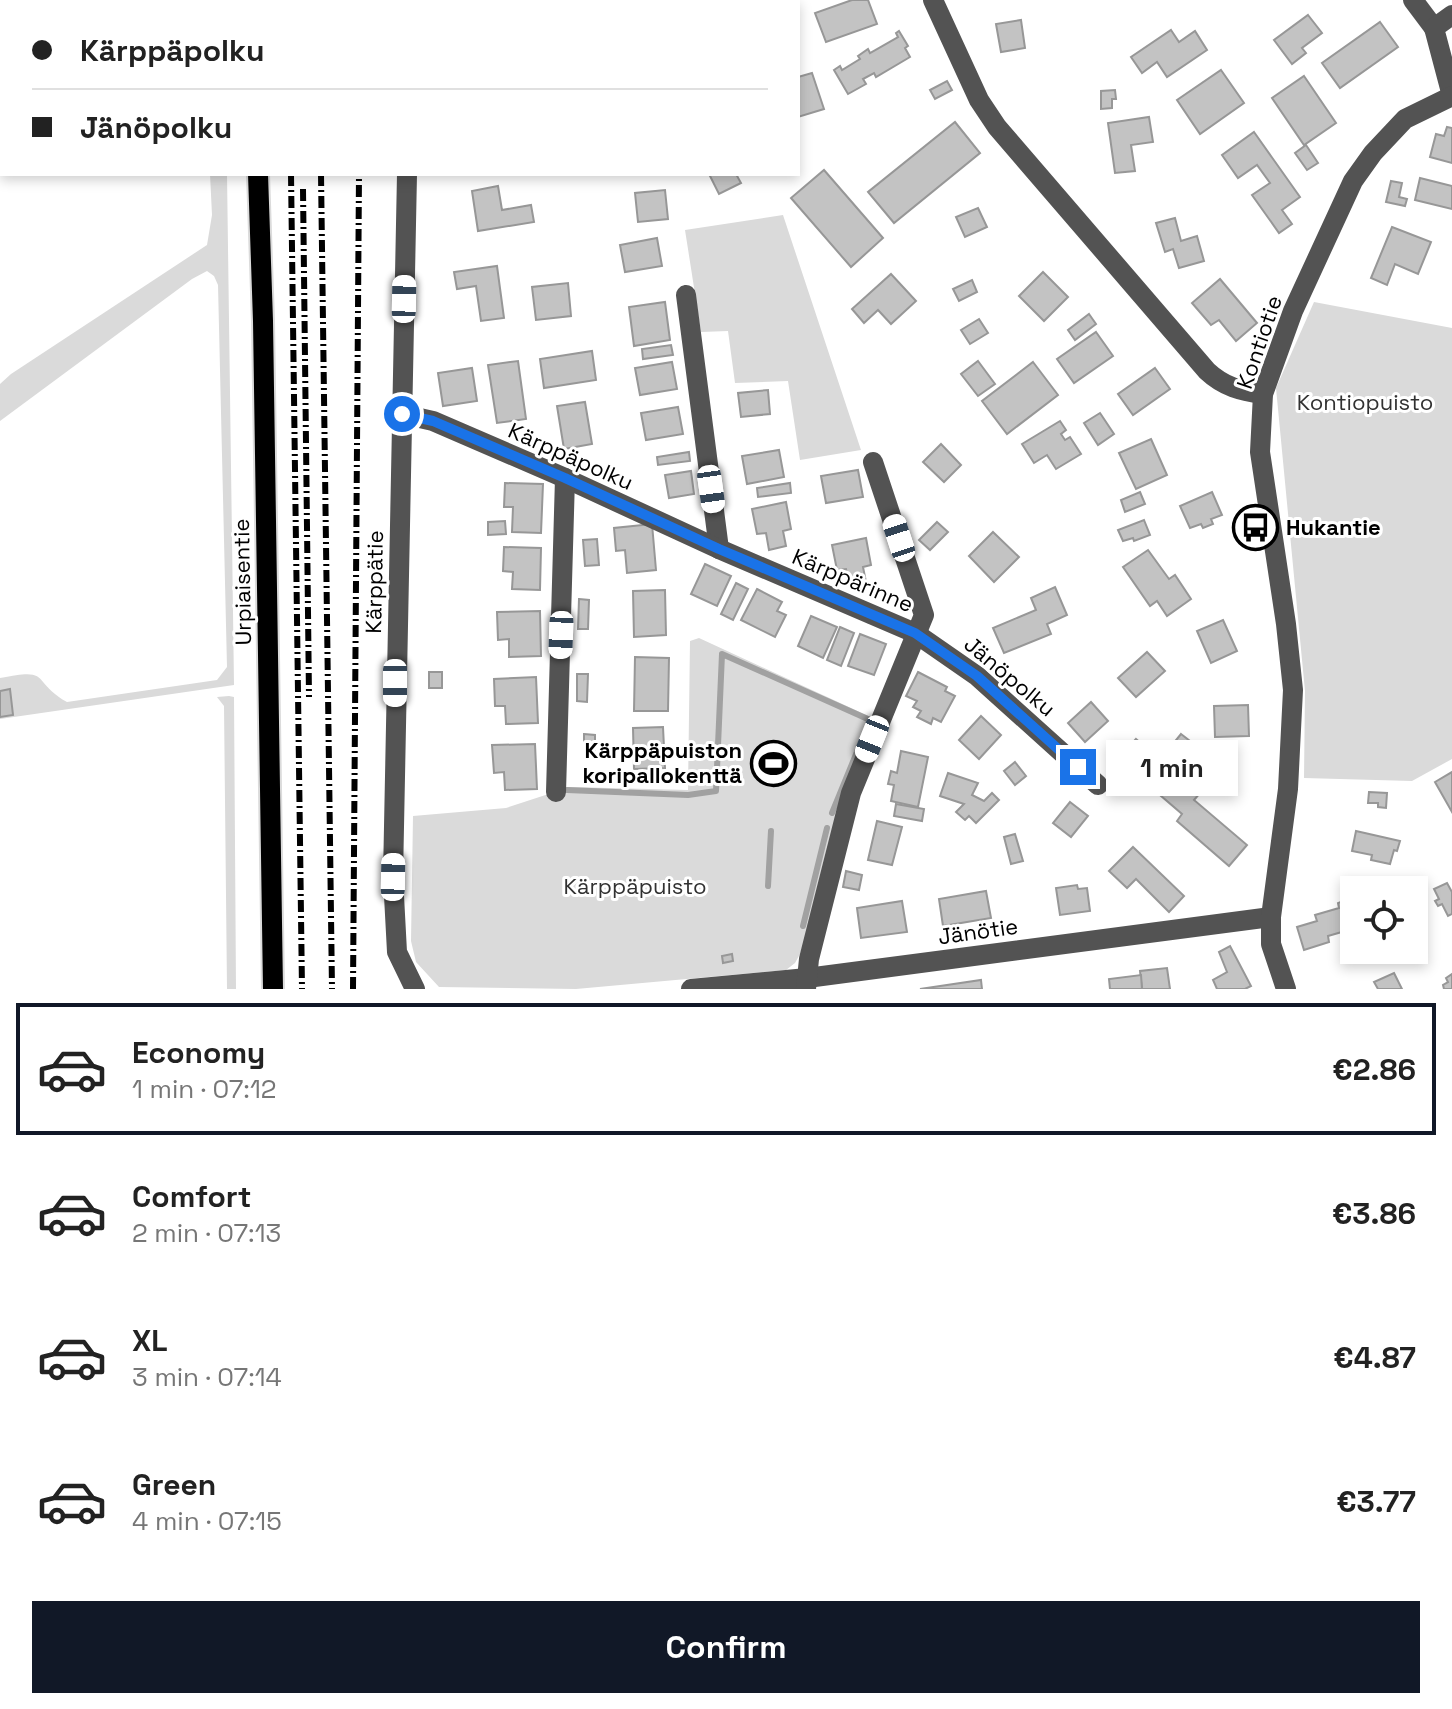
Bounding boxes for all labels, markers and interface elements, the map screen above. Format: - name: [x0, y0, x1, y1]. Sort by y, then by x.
- text: Kärppäpolku: [80, 31, 265, 70]
- text: Jänöpolku: [80, 108, 232, 147]
- car: [392, 275, 416, 323]
- street label: Kontiotie: [1230, 292, 1288, 392]
- park label: Kontiopuisto: [1297, 388, 1433, 416]
- route start: [384, 396, 420, 432]
- street label: Kärppäpolku: [504, 416, 638, 496]
- car: [696, 464, 726, 514]
- bus stop icon: Hukantie: [1231, 503, 1279, 551]
- car: [880, 511, 918, 565]
- place label: Hukantie: [1286, 513, 1381, 541]
- street label: Urpiaisentie: [227, 518, 257, 646]
- street label: Kärppätie: [359, 530, 389, 634]
- street label: Kärppärinne: [788, 542, 918, 618]
- car: [548, 611, 574, 659]
- street label: Jänöpolku: [959, 630, 1061, 722]
- car: [383, 659, 407, 707]
- car: [852, 712, 892, 766]
- place label: Kärppäpuiston koripallokenttä: [582, 736, 742, 789]
- sports icon: Kärppäpuiston koripallokenttä: [749, 739, 797, 787]
- callout: 1 min: [1106, 739, 1238, 795]
- route end: [1060, 749, 1096, 785]
- text: 1 min: [1140, 751, 1204, 785]
- car: [381, 853, 405, 901]
- park label: Kärppäpuisto: [563, 872, 707, 900]
- map controls: [1340, 876, 1428, 964]
- button: locate: [1340, 876, 1428, 964]
- street label: Jänötie: [936, 912, 1020, 950]
- icon: car: [36, 1033, 108, 1105]
- text: Economy: [132, 1033, 265, 1072]
- text: €2.86: [1332, 1050, 1416, 1089]
- text: 1 min · 07:12: [132, 1072, 276, 1106]
- icon: car: [36, 1177, 108, 1249]
- text: Comfort: [132, 1177, 251, 1216]
- text: €3.86: [1332, 1194, 1416, 1233]
- text: 2 min · 07:13: [132, 1216, 281, 1250]
- icon: car: [36, 1321, 108, 1393]
- text: XL: [132, 1321, 168, 1360]
- text: €4.87: [1333, 1338, 1416, 1377]
- text: 3 min · 07:14: [132, 1360, 282, 1394]
- icon: car: [36, 1465, 108, 1537]
- text: Green: [132, 1465, 216, 1504]
- text: €3.77: [1336, 1482, 1416, 1521]
- text: 4 min · 07:15: [132, 1504, 282, 1538]
- button: Confirm: [32, 1601, 1420, 1693]

